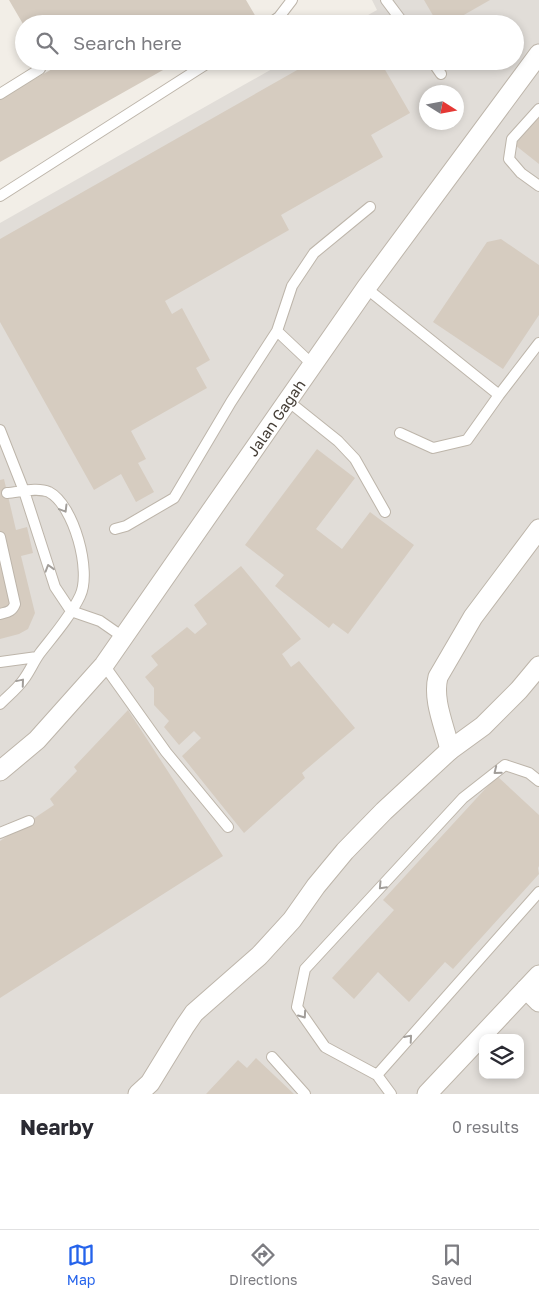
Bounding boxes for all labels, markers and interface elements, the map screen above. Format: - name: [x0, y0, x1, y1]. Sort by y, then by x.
- search box: [15, 15, 524, 70]
- icon: search: [33, 29, 61, 57]
- text: Search here: [73, 31, 182, 54]
- north arrow: [419, 85, 464, 130]
- street label: Jalan Gagah: [243, 376, 309, 459]
- one-way arrow: [58, 504, 68, 513]
- one-way arrow: [45, 564, 55, 572]
- one-way arrow: [15, 679, 23, 688]
- one-way arrow: [493, 765, 503, 774]
- one-way arrow: [379, 880, 388, 889]
- one-way arrow: [297, 1009, 306, 1019]
- one-way arrow: [403, 1034, 412, 1043]
- map controls: [479, 1034, 524, 1079]
- button: layers: [479, 1034, 524, 1079]
- text: Nearby: [20, 1114, 94, 1140]
- text: 0 results: [452, 1117, 519, 1137]
- tab: Map: [67, 1241, 95, 1288]
- tab: Directions: [229, 1241, 298, 1288]
- tab: Saved: [431, 1241, 472, 1288]

